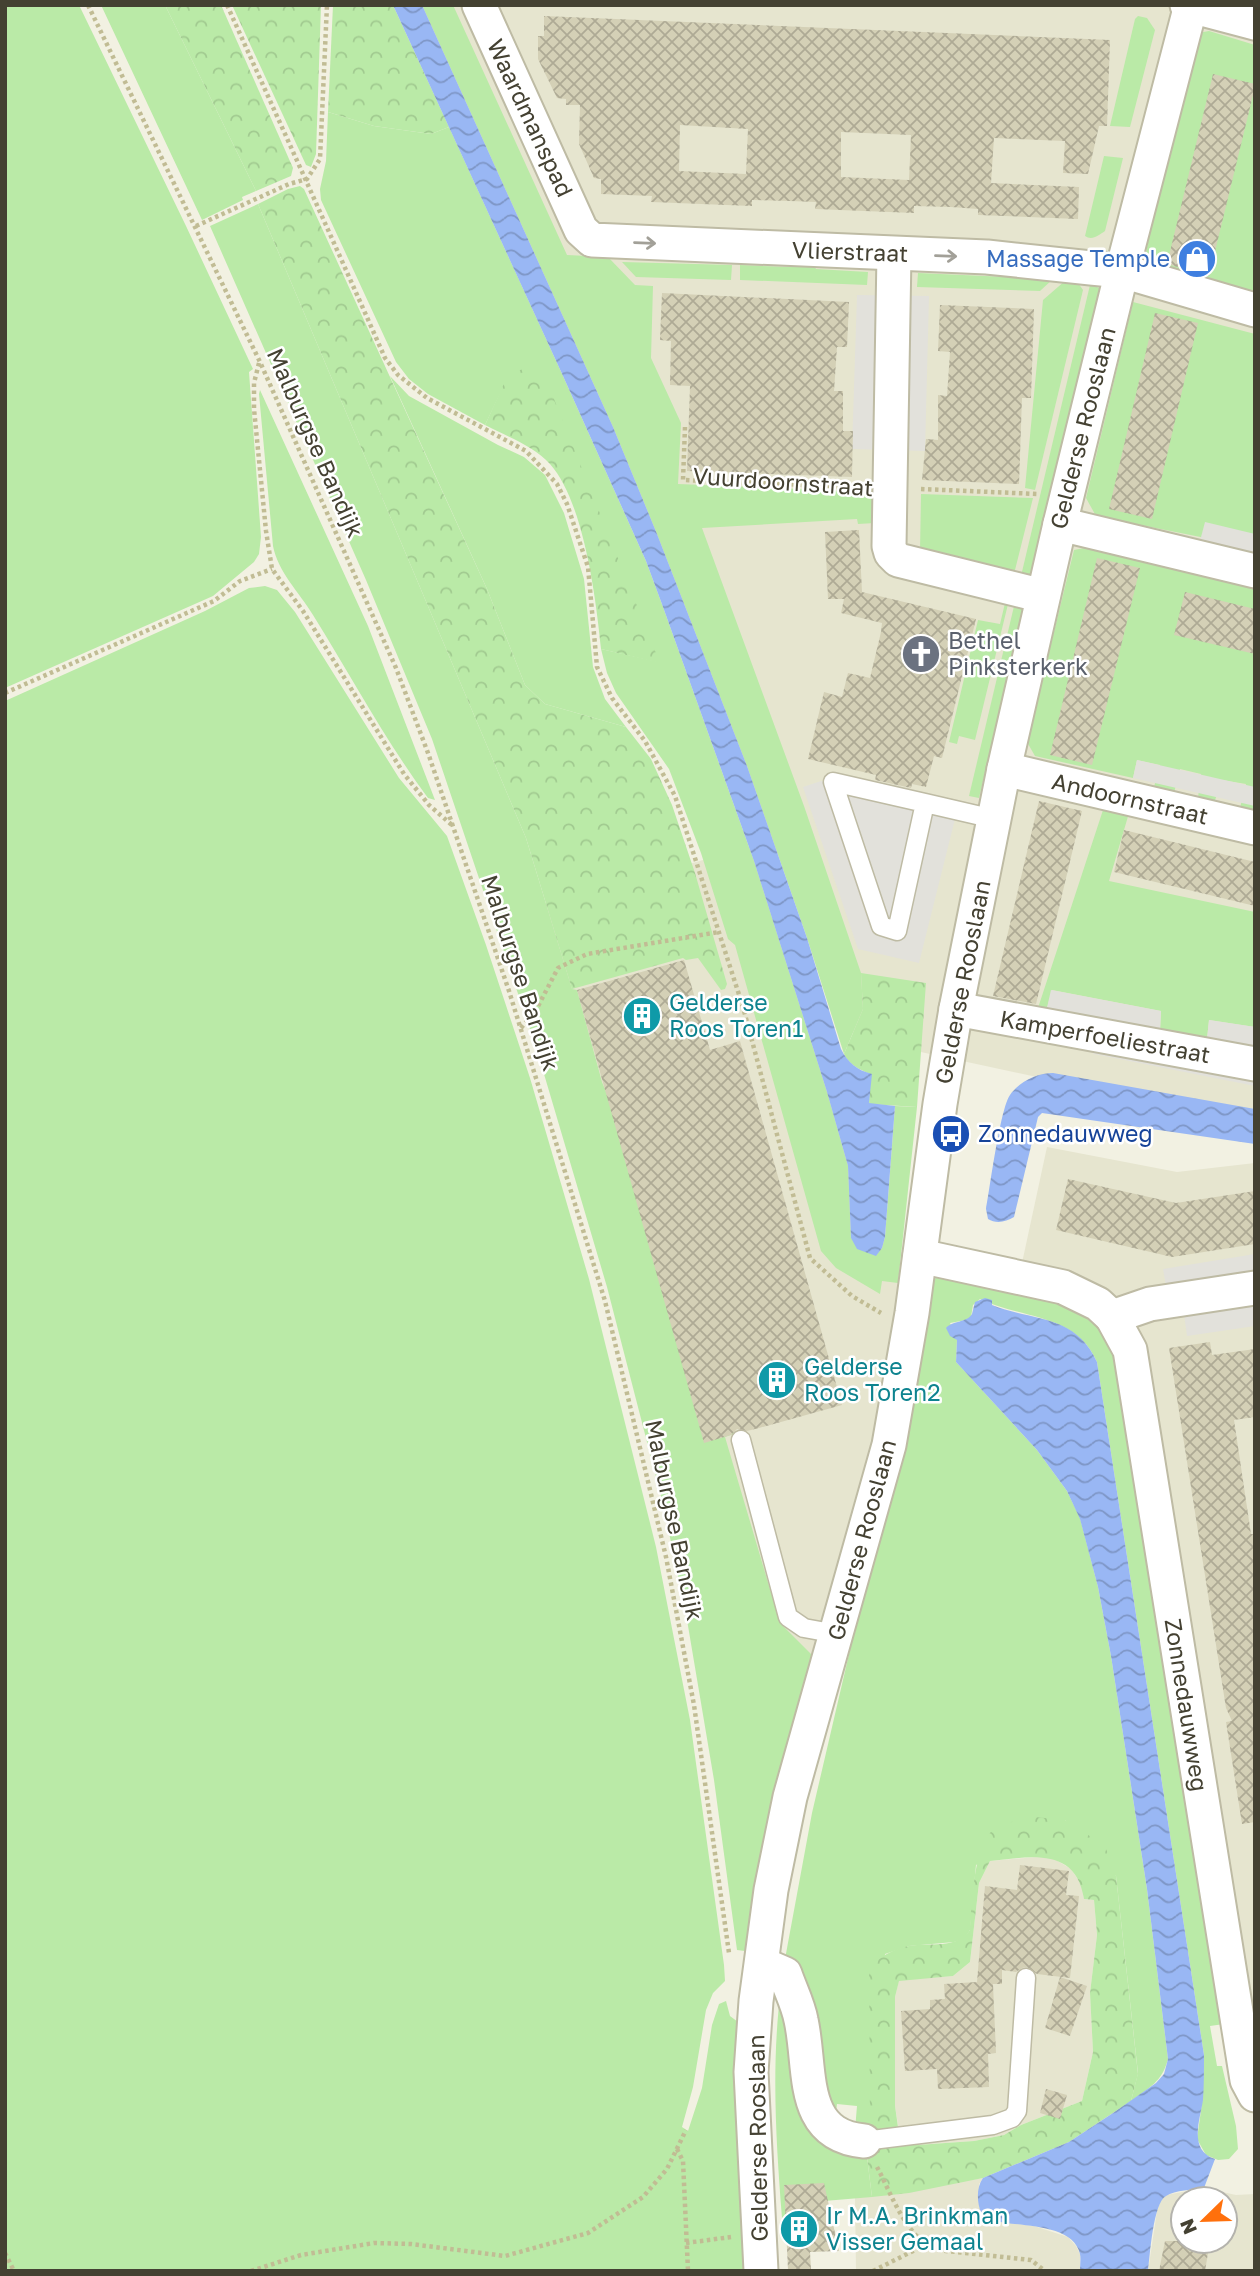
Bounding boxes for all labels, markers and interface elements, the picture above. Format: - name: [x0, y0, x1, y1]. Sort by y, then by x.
- street label: Waardmanspad: [482, 34, 580, 201]
- street label: Vlierstraat: [791, 235, 909, 267]
- one-way arrow: [633, 236, 656, 249]
- shop icon: Massage Temple: [1176, 238, 1218, 280]
- place label: Massage Temple: [986, 244, 1170, 272]
- one-way arrow: [934, 249, 957, 262]
- street label: Gelderse Rooslaan: [1043, 324, 1121, 532]
- street label: Malburgse Bandijk: [262, 344, 370, 542]
- street label: Vuurdoornstraat: [692, 461, 874, 501]
- place label: Bethel Pinksterkerk: [948, 626, 1088, 680]
- church icon: Bethel Pinksterkerk: [900, 633, 942, 675]
- street label: Andoornstraat: [1049, 766, 1211, 830]
- street label: Malburgse Bandijk: [476, 871, 566, 1074]
- street label: Gelderse Rooslaan: [929, 877, 996, 1086]
- place label: Gelderse Roos Toren1: [669, 988, 803, 1042]
- building icon: Gelderse Roos Toren1: [621, 995, 663, 1037]
- street label: Kamperfoeliestraat: [998, 1004, 1213, 1068]
- bus stop icon: Zonnedauwweg: [930, 1113, 972, 1155]
- place label: Zonnedauwweg: [978, 1119, 1153, 1147]
- place label: Gelderse Roos Toren2: [804, 1352, 941, 1406]
- building icon: Gelderse Roos Toren2: [756, 1359, 798, 1401]
- street label: Malburgse Bandijk: [640, 1417, 710, 1623]
- street label: Gelderse Rooslaan: [821, 1436, 901, 1643]
- street label: Zonnedauwweg: [1160, 1616, 1214, 1793]
- street label: Gelderse Rooslaan: [741, 2034, 773, 2242]
- north arrow: [1169, 2185, 1239, 2255]
- place label: Ir M.A. Brinkman Visser Gemaal: [826, 2201, 1008, 2255]
- building icon: Ir M.A. Brinkman Visser Gemaal: [778, 2208, 820, 2250]
- text: N: [1174, 2216, 1201, 2238]

